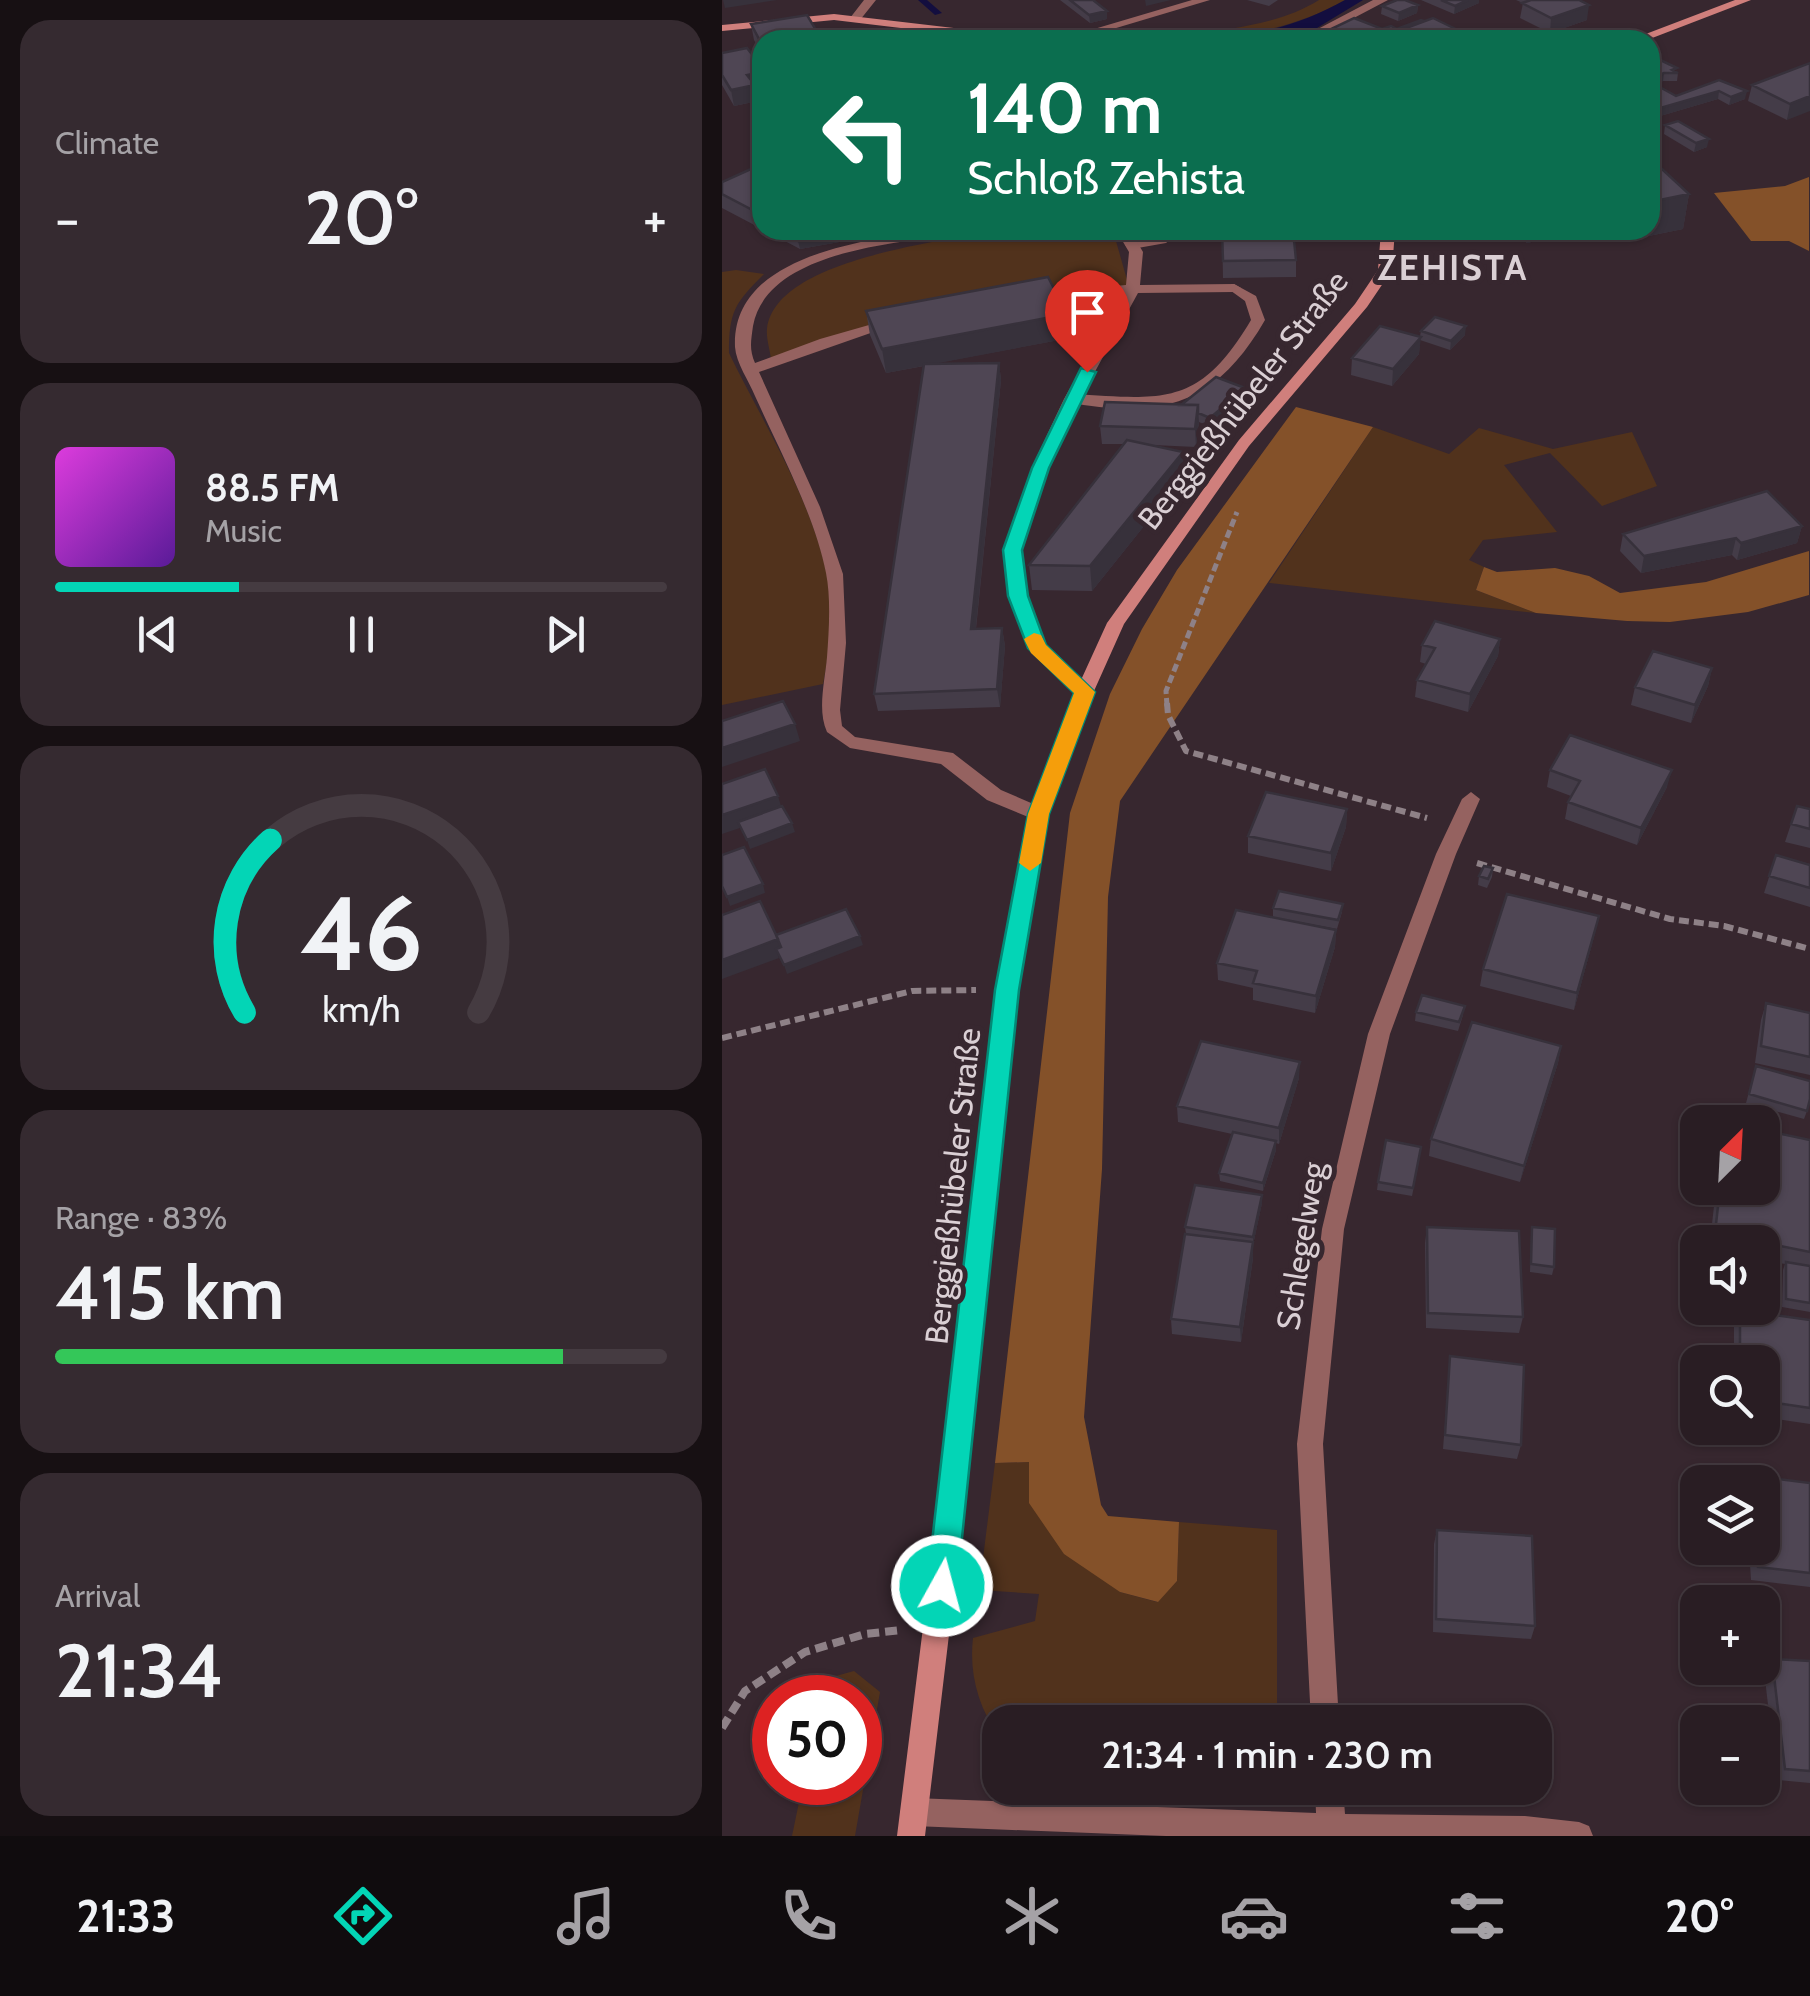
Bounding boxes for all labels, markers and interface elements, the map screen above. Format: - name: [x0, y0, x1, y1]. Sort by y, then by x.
- text: 140 m: [967, 65, 1162, 151]
- icon: left: [802, 70, 932, 200]
- text: Climate: [55, 123, 159, 162]
- text: Schloß Zehista: [967, 151, 1245, 205]
- text: 20°: [304, 172, 418, 263]
- text: −: [55, 185, 79, 252]
- text: +: [643, 185, 667, 252]
- district label: ZEHISTA: [1377, 246, 1529, 289]
- street label: Berggießhübeler Straße: [1129, 262, 1356, 537]
- pin: [1045, 270, 1130, 373]
- icon: arrive: [1060, 285, 1115, 340]
- text: 88.5 FM: [205, 464, 339, 511]
- text: Music: [205, 511, 282, 550]
- icon: previous: [130, 607, 185, 662]
- icon: pause: [334, 607, 389, 662]
- icon: next: [538, 607, 593, 662]
- text: 46: [299, 870, 423, 996]
- text: km/h: [322, 988, 400, 1031]
- street label: Berggießhübeler Straße: [917, 1026, 989, 1346]
- north arrow: [1680, 1105, 1780, 1205]
- map controls: [1680, 1105, 1780, 1805]
- street label: Schlegelweg: [1268, 1158, 1333, 1333]
- text: Range · 83%: [55, 1198, 227, 1237]
- button: sound: [1680, 1225, 1780, 1325]
- text: 415 km: [55, 1247, 285, 1338]
- button: search: [1680, 1345, 1780, 1445]
- button: layers: [1680, 1465, 1780, 1565]
- position arrow: [890, 1534, 994, 1638]
- text: Arrival: [55, 1576, 140, 1615]
- button: +: [1680, 1585, 1780, 1685]
- text: 21:34: [55, 1625, 223, 1716]
- speed limit sign: 50: [752, 1675, 882, 1805]
- button: −: [1680, 1705, 1780, 1805]
- text: 21:34 · 1 min · 230 m: [1101, 1731, 1433, 1778]
- icon: directions: [328, 1881, 398, 1951]
- icon: music: [551, 1881, 621, 1951]
- icon: phone: [774, 1881, 844, 1951]
- icon: climate: [997, 1881, 1067, 1951]
- icon: car: [1219, 1881, 1289, 1951]
- icon: filters: [1442, 1881, 1512, 1951]
- text: 21:33: [76, 1889, 175, 1943]
- text: 20°: [1665, 1889, 1733, 1943]

